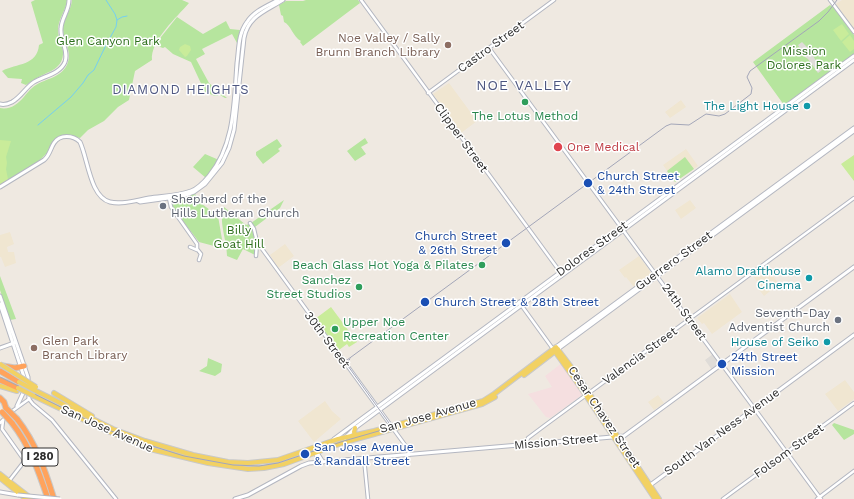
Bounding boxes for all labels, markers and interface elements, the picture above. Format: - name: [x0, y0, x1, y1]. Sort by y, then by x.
- street label: Castro Street: [455, 18, 527, 76]
- place label: Noe Valley / Sally Brunn Branch Library: [315, 31, 440, 59]
- park label: Glen Canyon Park: [56, 34, 160, 48]
- marker: Noe Valley / Sally Brunn Branch Library: [443, 40, 453, 50]
- park label: Mission Dolores Park: [767, 44, 841, 72]
- district label: NOE VALLEY: [476, 78, 572, 94]
- district label: DIAMOND HEIGHTS: [112, 82, 250, 98]
- marker: The Lotus Method: [520, 97, 530, 107]
- place label: The Light House: [704, 99, 799, 113]
- street label: Clipper Street: [431, 101, 491, 175]
- marker: The Light House: [802, 101, 812, 111]
- place label: The Lotus Method: [472, 109, 578, 123]
- place label: One Medical: [567, 140, 639, 154]
- marker: One Medical: [552, 141, 564, 153]
- place label: Church Street & 24th Street: [597, 169, 679, 197]
- marker: Church Street & 24th Street: [582, 177, 594, 189]
- place label: Shepherd of the Hills Lutheran Church: [171, 192, 300, 220]
- marker: Shepherd of the Hills Lutheran Church: [158, 201, 168, 211]
- street label: Dolores Street: [553, 218, 631, 280]
- park label: Billy Goat Hill: [214, 223, 264, 251]
- street label: Guerrero Street: [633, 228, 715, 294]
- place label: Church Street & 26th Street: [415, 229, 497, 257]
- marker: Church Street & 26th Street: [500, 237, 512, 249]
- place label: Beach Glass Hot Yoga & Pilates: [292, 258, 474, 272]
- marker: Beach Glass Hot Yoga & Pilates: [477, 260, 487, 270]
- place label: Alamo Drafthouse Cinema: [695, 264, 801, 292]
- place label: Sanchez Street Studios: [266, 273, 351, 301]
- marker: Alamo Drafthouse Cinema: [804, 273, 814, 283]
- street label: 24th Street: [659, 281, 709, 343]
- marker: Sanchez Street Studios: [354, 282, 364, 292]
- place label: Church Street & 28th Street: [434, 295, 599, 309]
- marker: Church Street & 28th Street: [419, 296, 431, 308]
- place label: Seventh-Day Adventist Church: [729, 306, 830, 334]
- street label: 30th Street: [301, 309, 353, 371]
- place label: Upper Noe Recreation Center: [343, 315, 449, 343]
- marker: Seventh-Day Adventist Church: [833, 315, 843, 325]
- marker: Upper Noe Recreation Center: [330, 324, 340, 334]
- street label: Valencia Street: [600, 324, 680, 388]
- place label: Glen Park Branch Library: [42, 334, 128, 362]
- place label: House of Seiko: [731, 335, 819, 349]
- marker: House of Seiko: [822, 337, 832, 347]
- marker: Glen Park Branch Library: [29, 343, 39, 353]
- place label: 24th Street Mission: [731, 350, 798, 378]
- marker: 24th Street Mission: [716, 358, 728, 370]
- street label: Cesar Chavez Street: [565, 364, 643, 470]
- street label: South Van Ness Avenue: [662, 385, 782, 479]
- street label: San Jose Avenue: [378, 395, 478, 437]
- street label: San Jose Avenue: [59, 402, 155, 456]
- street label: Folsom Street: [751, 421, 827, 481]
- street label: Mission Street: [513, 431, 599, 453]
- place label: San Jose Avenue & Randall Street: [314, 440, 414, 468]
- road number: I 280: [22, 448, 58, 466]
- marker: San Jose Avenue & Randall Street: [299, 448, 311, 460]

